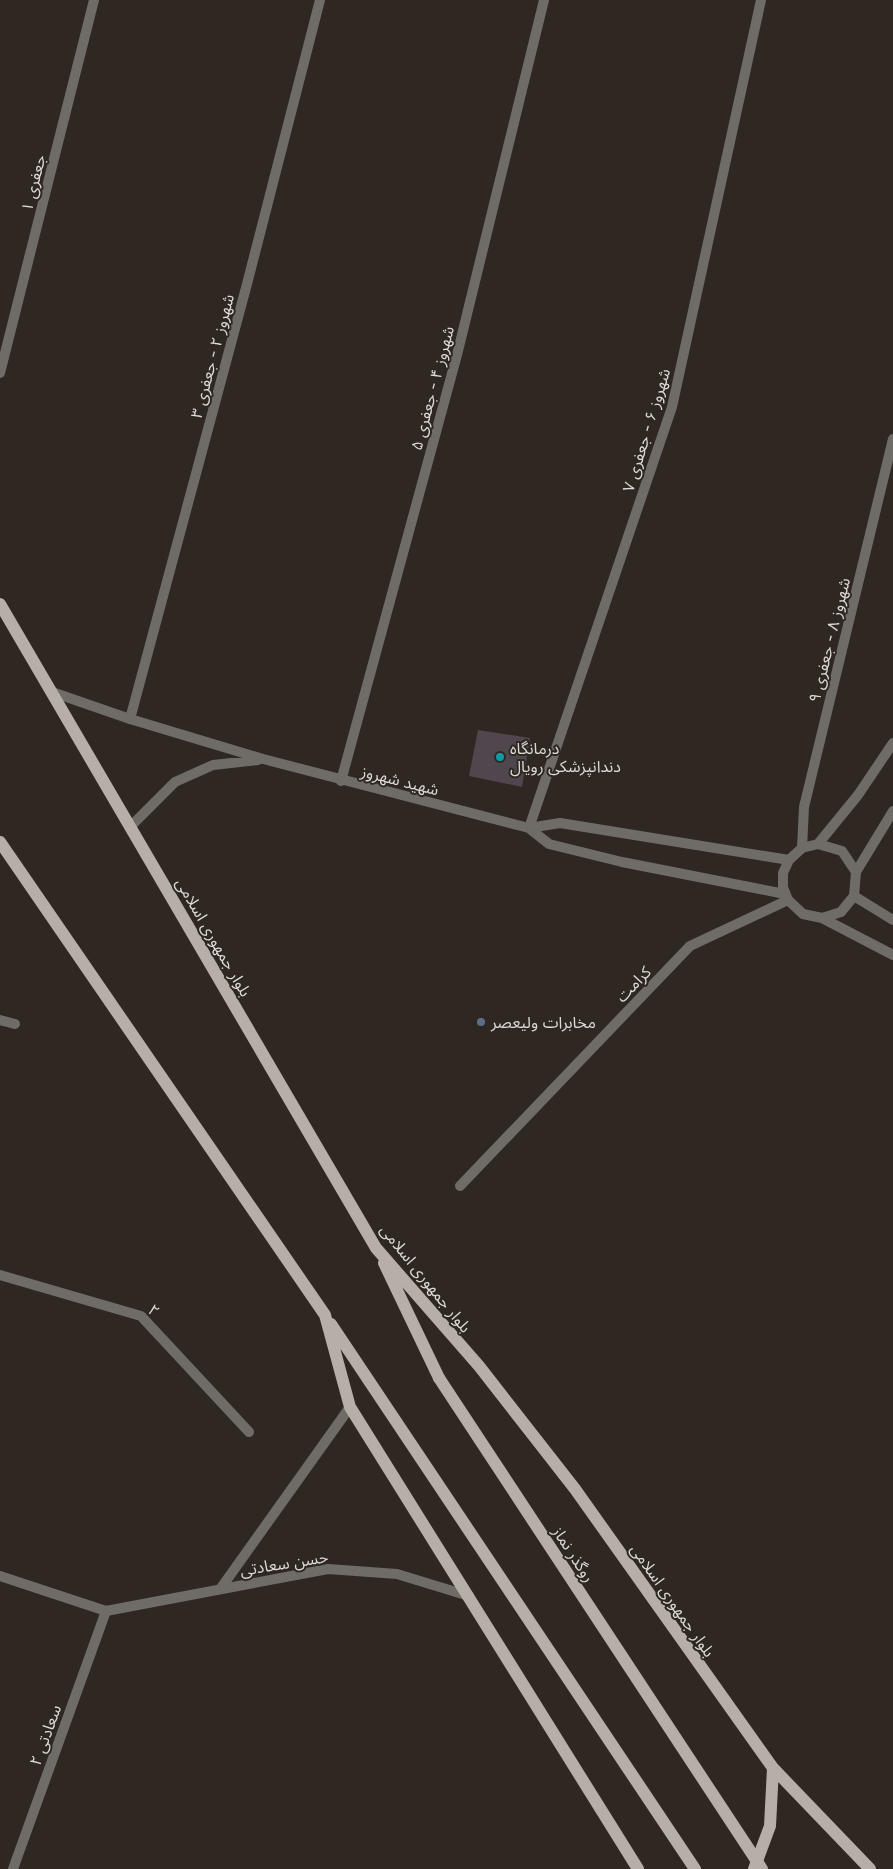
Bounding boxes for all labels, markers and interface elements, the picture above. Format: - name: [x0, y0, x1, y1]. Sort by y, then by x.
- street label: جعفری ۱: [16, 153, 50, 213]
- street label: شهروز ۲ - جعفری ۳: [186, 292, 238, 420]
- street label: شهروز ۴ - جعفری ۵: [406, 324, 458, 452]
- street label: شهروز ۶ - جعفری ۷: [618, 366, 674, 494]
- street label: شهروز ۸ - جعفری ۹: [804, 576, 854, 704]
- place label: درمانگاه دندانپزشکی رویال: [510, 738, 621, 777]
- marker: درمانگاه دندانپزشکی رویال: [494, 751, 506, 763]
- street label: شهید شهروز: [358, 760, 441, 799]
- street label: بلوار جمهوری اسلامی: [172, 874, 256, 1000]
- street label: کرامت: [611, 962, 655, 1006]
- place label: مخابرات ولیعصر: [490, 1012, 596, 1032]
- marker: مخابرات ولیعصر: [475, 1016, 487, 1028]
- street label: بلوار جمهوری اسلامی: [376, 1220, 476, 1336]
- street label: ۲: [144, 1299, 164, 1321]
- street label: روگذر نماز: [548, 1521, 599, 1586]
- street label: بلوار جمهوری اسلامی: [626, 1539, 720, 1661]
- street label: حسن سعادتی: [239, 1546, 329, 1580]
- street label: سعادتی ۲: [25, 1702, 65, 1768]

